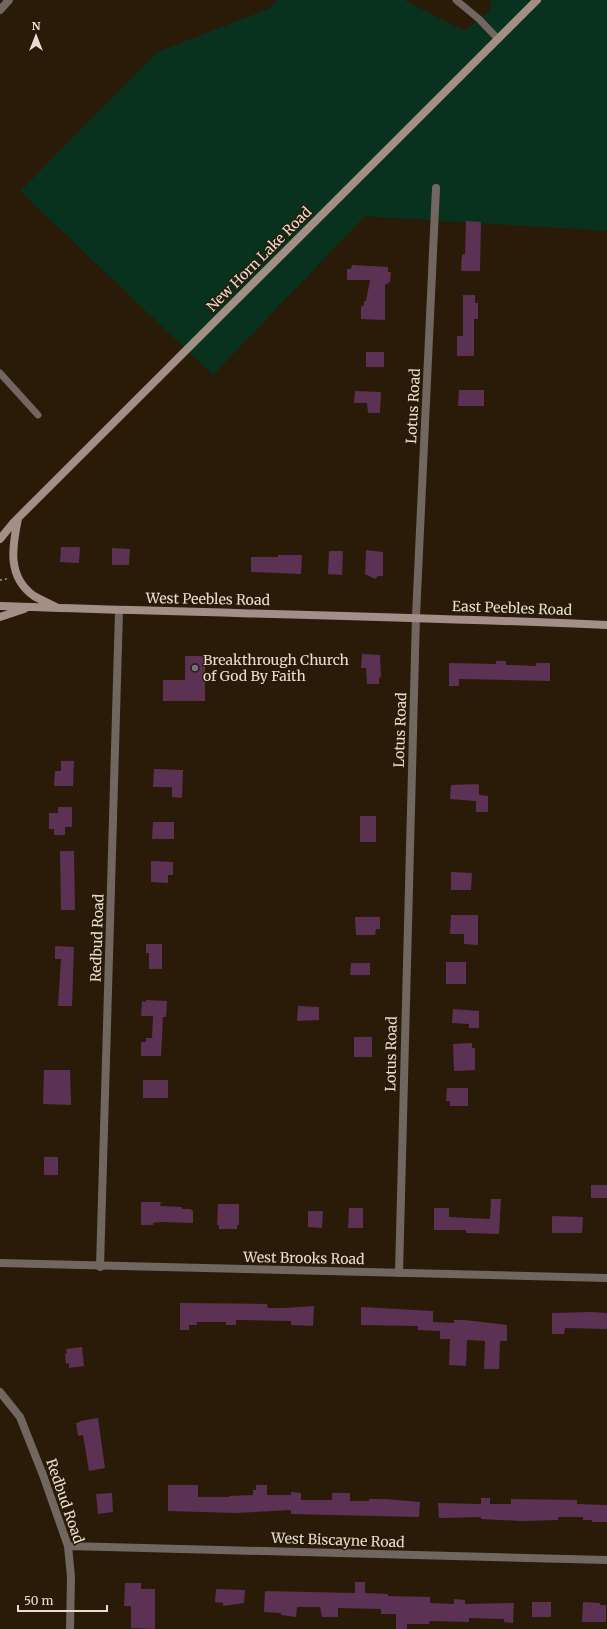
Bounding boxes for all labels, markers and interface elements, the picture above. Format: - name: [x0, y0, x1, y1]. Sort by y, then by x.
- north arrow: [16, 16, 56, 56]
- text: N: [32, 19, 41, 33]
- street label: New Horn Lake Road: [203, 202, 316, 315]
- street label: Lotus Road: [402, 367, 424, 444]
- street label: West Peebles Road: [145, 589, 271, 609]
- street label: East Peebles Road: [452, 597, 573, 619]
- place label: Breakthrough Church of God By Faith: [203, 651, 349, 685]
- marker: Breakthrough Church of God By Faith: [190, 663, 200, 673]
- street label: Lotus Road: [390, 691, 410, 768]
- street label: Redbud Road: [86, 893, 108, 982]
- street label: Lotus Road: [381, 1016, 401, 1092]
- street label: West Brooks Road: [242, 1248, 365, 1268]
- street label: Redbud Road: [42, 1456, 88, 1546]
- street label: West Biscayne Road: [270, 1529, 406, 1551]
- scale bar: [18, 1587, 107, 1613]
- text: 50 m: [24, 1593, 53, 1608]

